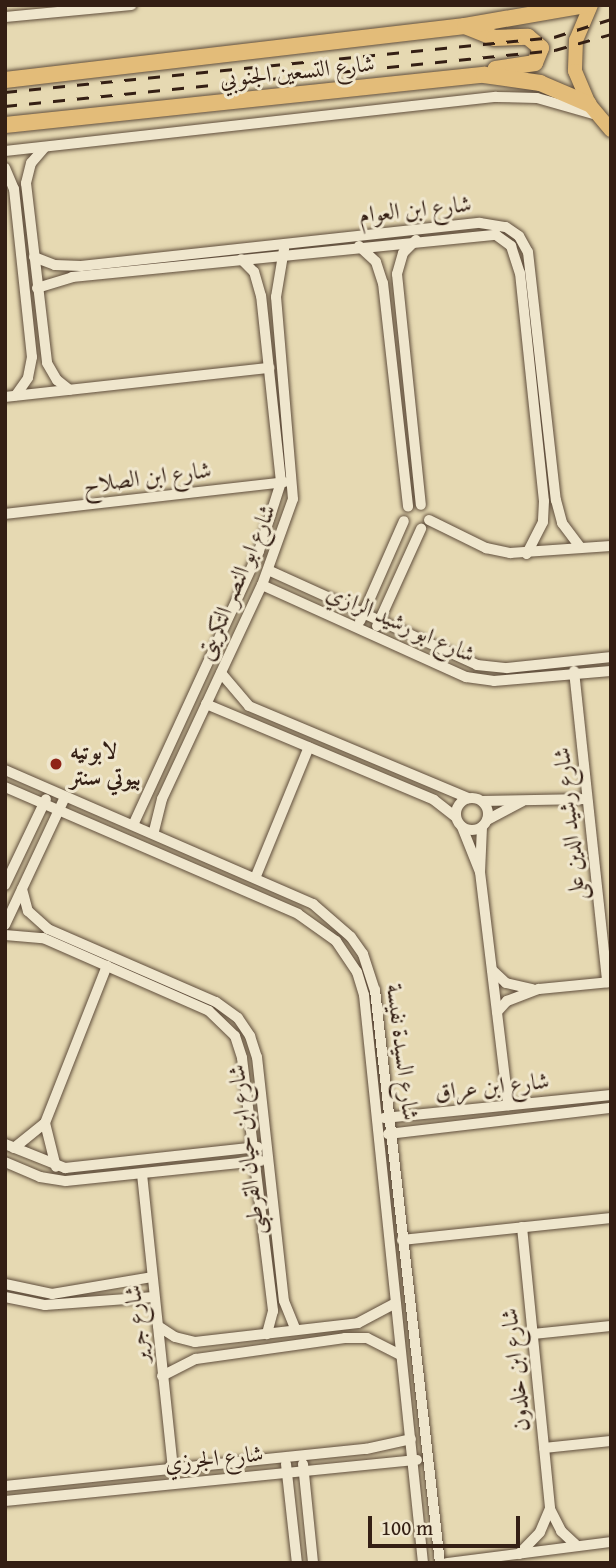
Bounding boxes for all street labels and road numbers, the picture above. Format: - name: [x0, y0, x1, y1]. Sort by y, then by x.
- street label: شارع التسعين الجنوبي: [218, 49, 376, 93]
- street label: شارع ابن العوام: [357, 189, 473, 229]
- street label: شارع ابن الصلاح: [81, 455, 213, 499]
- street label: شارع ابو النصر التكريتى: [191, 500, 281, 664]
- street label: شارع ابو رشيد الرازي: [323, 578, 479, 668]
- street label: شارع رشيد الدين على: [547, 746, 591, 902]
- street label: شارع السيدة نفيسة: [381, 982, 425, 1122]
- street label: شارع ابن حيان القرطبى: [222, 1063, 270, 1237]
- street label: شارع ابن عراق: [433, 1066, 551, 1106]
- street label: شارع جرير: [118, 1284, 154, 1364]
- street label: شارع ابن خلدون: [495, 1307, 535, 1433]
- street label: شارع الجرزي: [163, 1439, 265, 1477]

